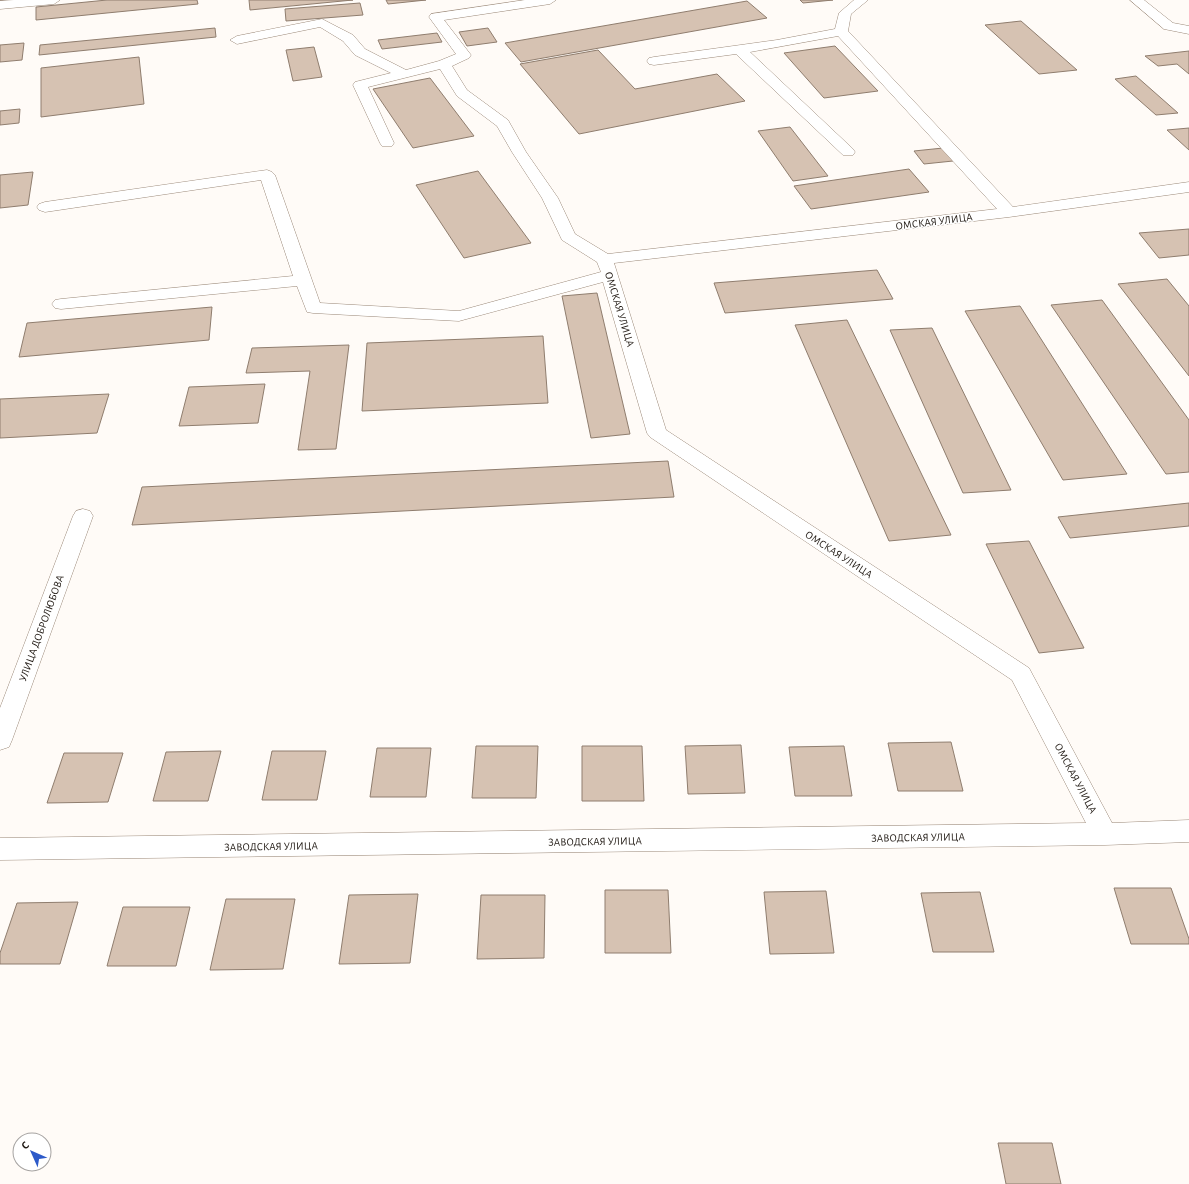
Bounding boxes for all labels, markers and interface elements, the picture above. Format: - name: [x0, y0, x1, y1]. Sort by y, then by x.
- street label: ОМСКАЯ УЛИЦА: [895, 211, 974, 232]
- street label: ОМСКАЯ УЛИЦА: [603, 270, 636, 348]
- street label: ОМСКАЯ УЛИЦА: [803, 529, 875, 580]
- street label: УЛИЦА ДОБРОЛЮБОВА: [17, 573, 66, 683]
- street label: ОМСКАЯ УЛИЦА: [1052, 741, 1099, 816]
- street label: ЗАВОДСКАЯ УЛИЦА: [871, 831, 966, 844]
- street label: ЗАВОДСКАЯ УЛИЦА: [548, 835, 643, 848]
- street label: ЗАВОДСКАЯ УЛИЦА: [224, 840, 319, 853]
- north arrow: [12, 1132, 52, 1172]
- text: С: [19, 1139, 31, 1151]

